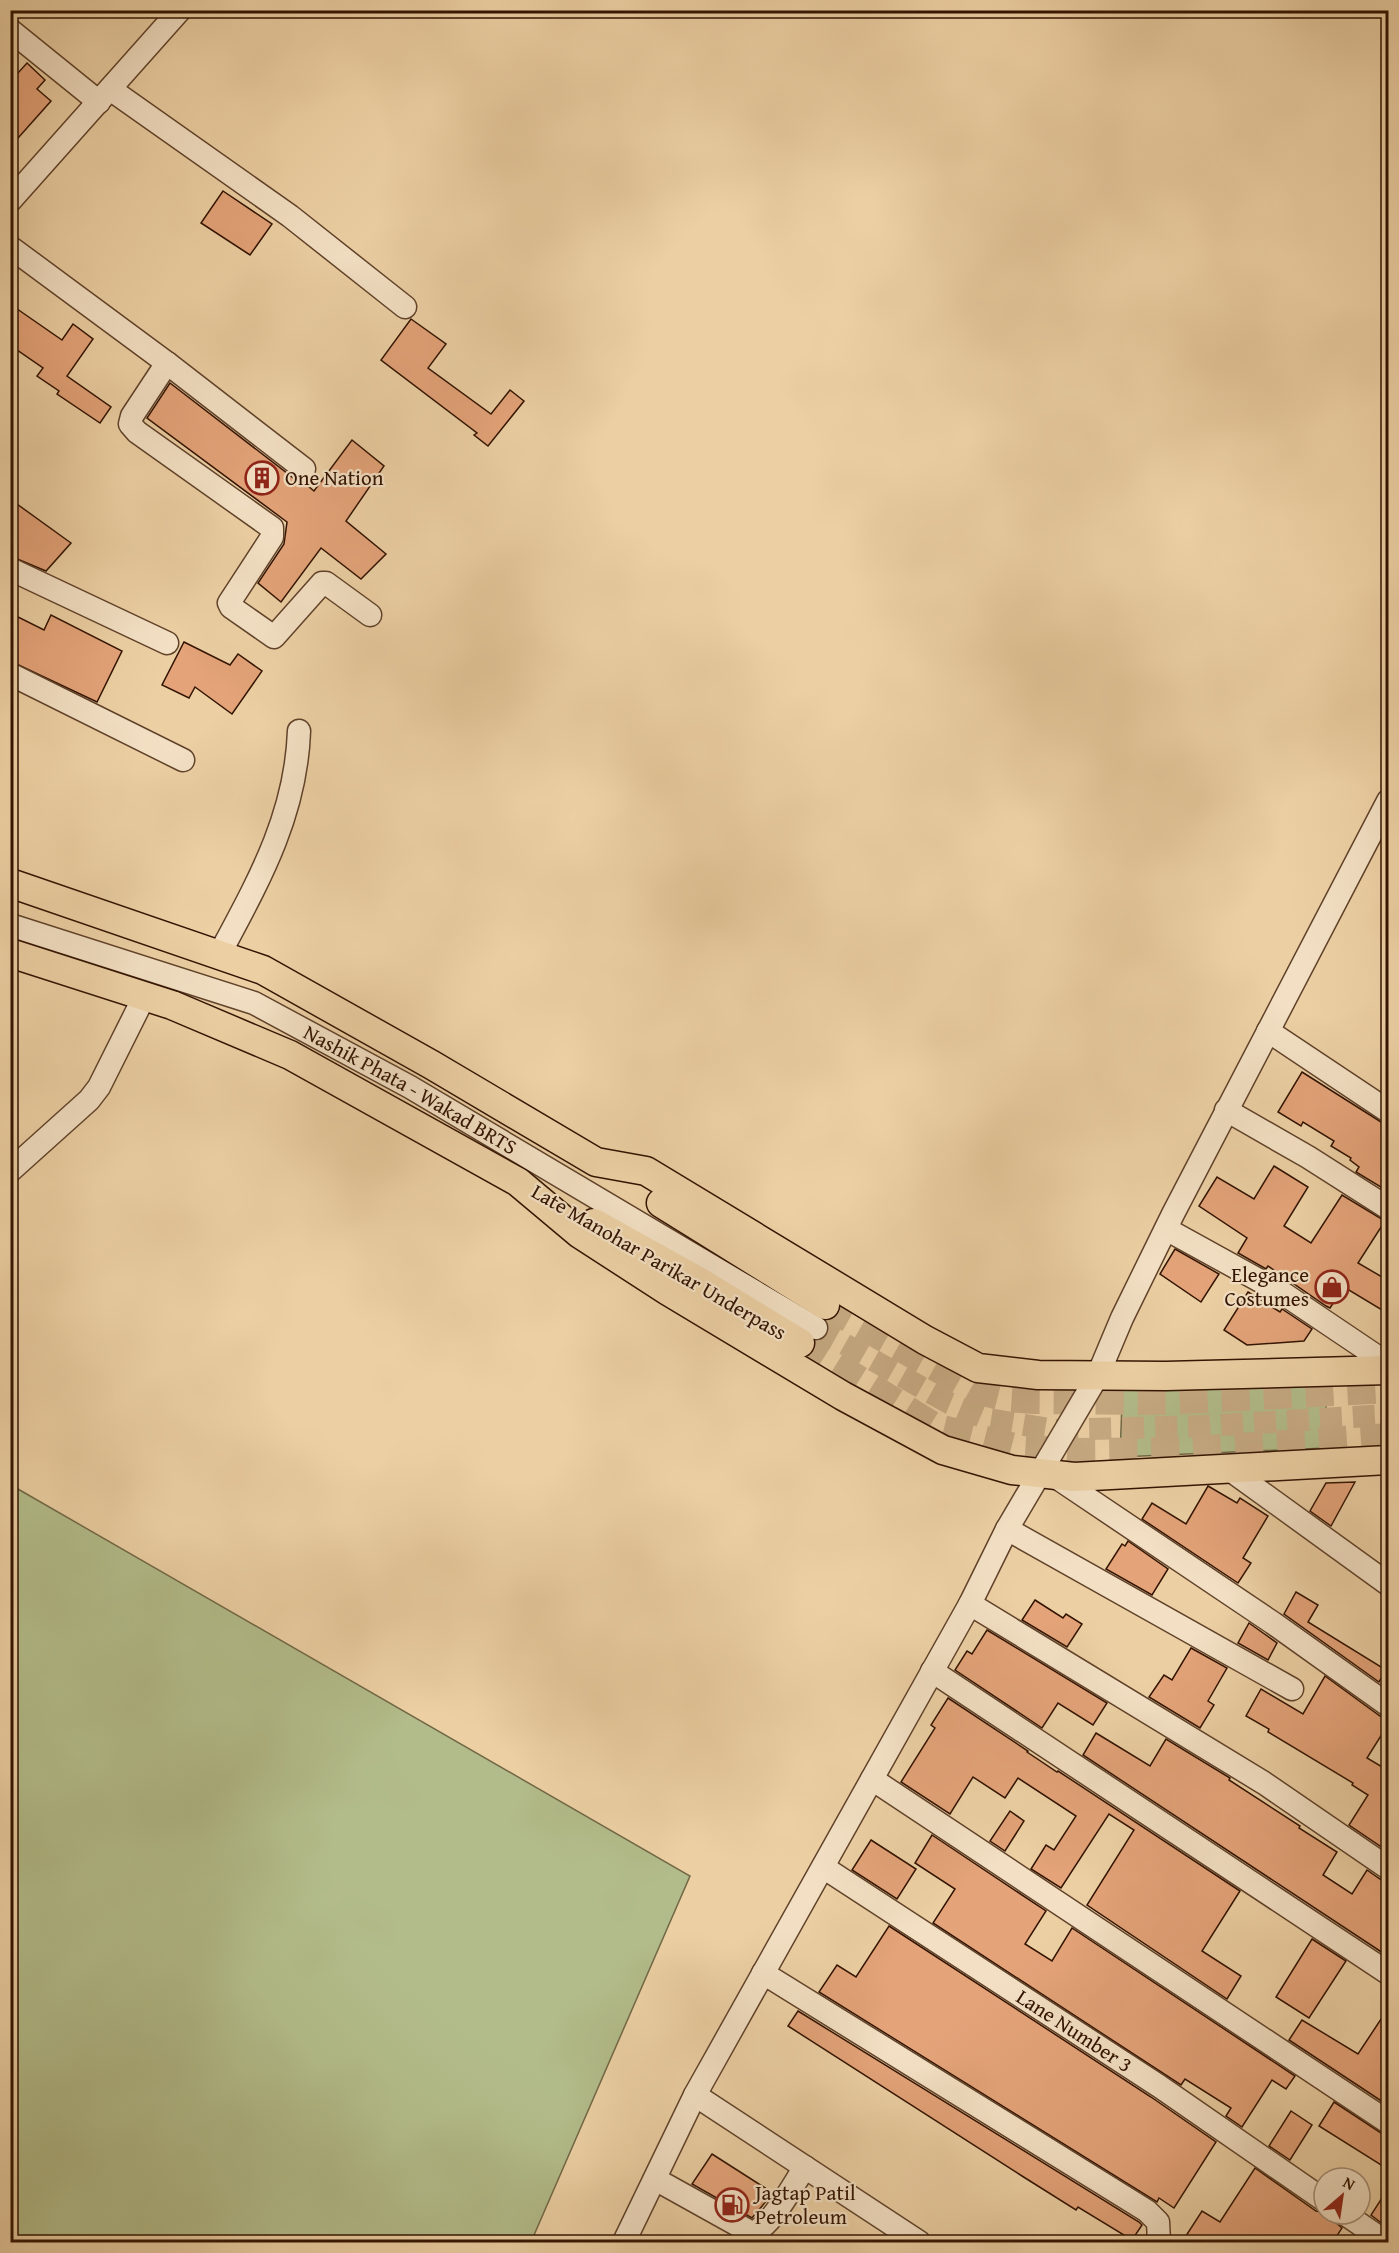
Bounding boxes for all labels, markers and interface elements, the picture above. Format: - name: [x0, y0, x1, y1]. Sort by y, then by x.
- building icon: One Nation: [244, 460, 280, 496]
- place label: One Nation: [285, 462, 384, 493]
- street label: Nashik Phata - Wakad BRTS: [298, 1017, 523, 1162]
- street label: Late Manohar Parikar Underpass: [526, 1176, 792, 1347]
- place label: Elegance Costumes: [1224, 1259, 1309, 1314]
- shop icon: Elegance Costumes: [1314, 1269, 1350, 1305]
- street label: Lane Number 3: [1010, 1981, 1139, 2080]
- north arrow: [1312, 2166, 1372, 2226]
- text: N: [1339, 2170, 1360, 2196]
- place label: Jagtap Patil Petroleum: [752, 2177, 856, 2232]
- fuel station icon: Jagtap Patil Petroleum: [714, 2187, 750, 2223]

